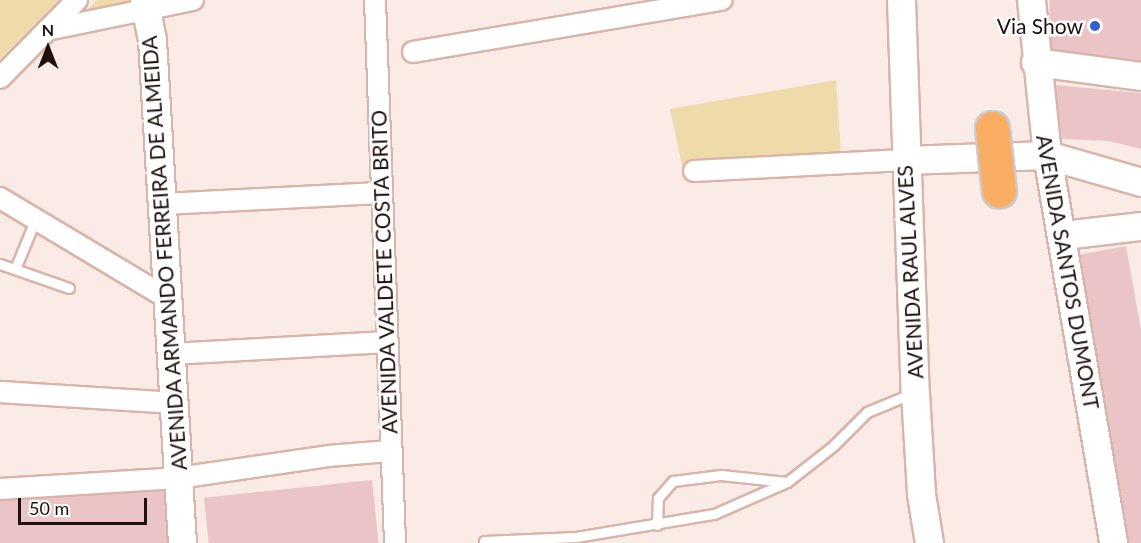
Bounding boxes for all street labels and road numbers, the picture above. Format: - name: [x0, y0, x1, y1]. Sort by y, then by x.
- street label: AVENIDA ARMANDO FERREIRA DE ALMEIDA: [136, 33, 192, 473]
- street label: AVENIDA VALDETE COSTA BRITO: [366, 109, 402, 435]
- street label: AVENIDA SANTOS DUMONT: [1031, 132, 1105, 412]
- street label: AVENIDA RAUL ALVES: [892, 163, 928, 381]

